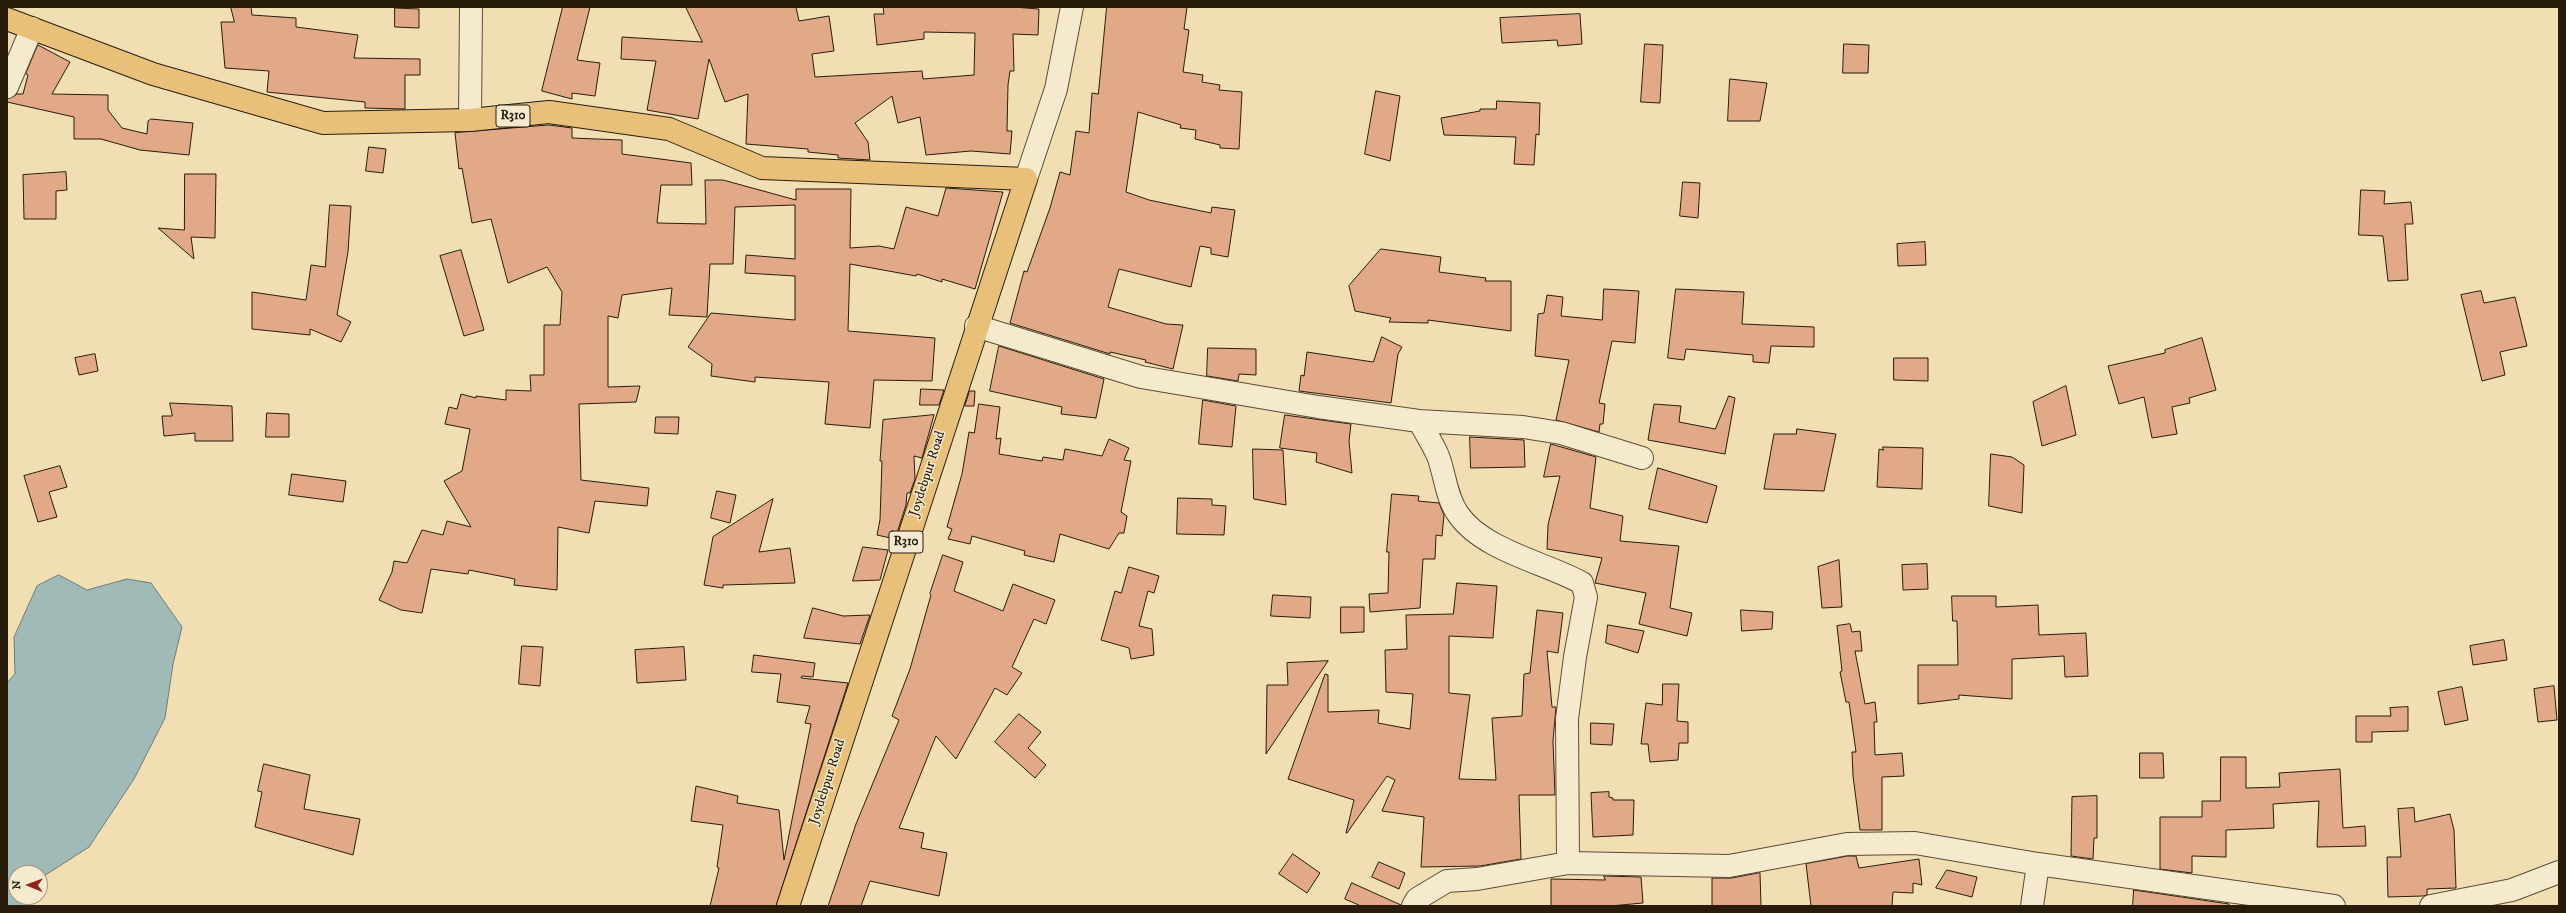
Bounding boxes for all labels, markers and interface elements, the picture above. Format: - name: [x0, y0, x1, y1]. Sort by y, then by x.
- road number: R310: [496, 105, 530, 127]
- street label: Joydebpur Road: [906, 429, 950, 519]
- road number: R310: [889, 531, 923, 553]
- street label: Joydebpur Road: [806, 737, 850, 827]
- north arrow: [8, 865, 48, 905]
- text: N: [10, 880, 24, 889]

